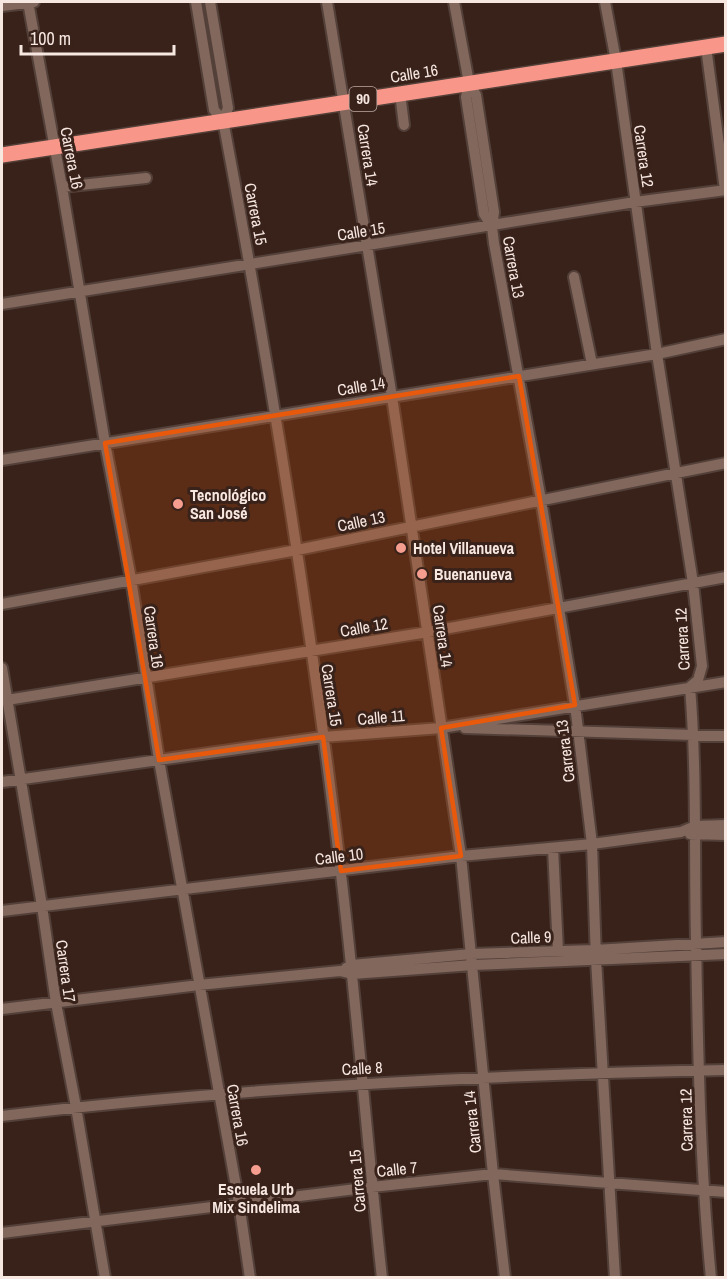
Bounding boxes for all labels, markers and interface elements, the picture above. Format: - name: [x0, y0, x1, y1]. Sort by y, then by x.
- scale bar: [21, 18, 174, 56]
- text: 100 m: [30, 26, 71, 51]
- street label: Calle 16: [389, 58, 439, 88]
- road number: 90: [350, 87, 376, 111]
- street label: Carrera 14: [352, 122, 384, 188]
- street label: Carrera 12: [629, 123, 659, 189]
- street label: Carrera 16: [55, 125, 89, 191]
- street label: Carrera 15: [239, 181, 273, 247]
- street label: Calle 15: [336, 216, 386, 246]
- street label: Carrera 13: [498, 234, 530, 300]
- street label: Calle 14: [336, 371, 386, 401]
- place label: Tecnológico San José: [190, 484, 266, 524]
- marker: Tecnológico San José: [171, 497, 185, 511]
- street label: Calle 13: [335, 505, 387, 537]
- place label: Hotel Villanueva: [413, 537, 515, 559]
- marker: Hotel Villanueva: [394, 541, 408, 555]
- place label: Buenanueva: [434, 563, 513, 585]
- marker: Buenanueva: [415, 567, 429, 581]
- street label: Carrera 14: [428, 603, 458, 669]
- street label: Carrera 16: [139, 604, 169, 670]
- street label: Carrera 12: [669, 607, 695, 671]
- street label: Calle 12: [338, 612, 390, 642]
- street label: Carrera 15: [316, 662, 348, 728]
- street label: Calle 11: [357, 704, 406, 730]
- street label: Carrera 13: [550, 719, 580, 783]
- street label: Calle 10: [314, 842, 364, 870]
- street label: Calle 9: [510, 925, 552, 949]
- street label: Carrera 17: [51, 938, 81, 1004]
- street label: Calle 8: [341, 1056, 383, 1080]
- street label: Carrera 16: [222, 1082, 254, 1148]
- street label: Carrera 12: [674, 1088, 698, 1152]
- street label: Carrera 14: [458, 1090, 486, 1154]
- street label: Carrera 15: [343, 1149, 371, 1213]
- street label: Calle 7: [376, 1156, 418, 1182]
- marker: Escuela Urb Mix Sindelima: [249, 1163, 263, 1177]
- place label: Escuela Urb Mix Sindelima: [212, 1178, 300, 1218]

